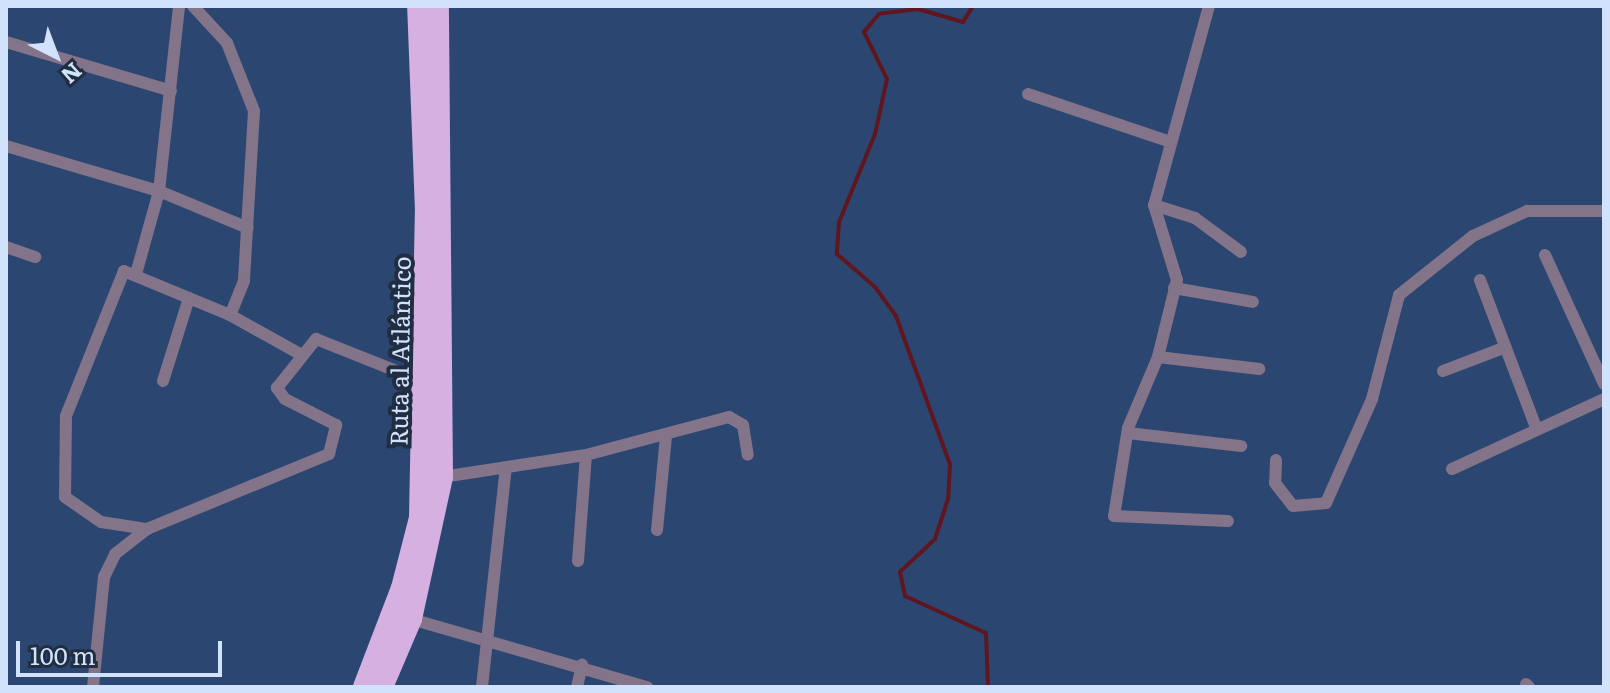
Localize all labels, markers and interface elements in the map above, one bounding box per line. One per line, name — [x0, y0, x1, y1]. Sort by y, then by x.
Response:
north arrow — [16, 16, 96, 96]
text: N — [54, 56, 90, 93]
street label: Ruta al Atlántico — [383, 256, 415, 446]
scale bar — [20, 625, 226, 675]
text: 100 m — [30, 637, 96, 672]

